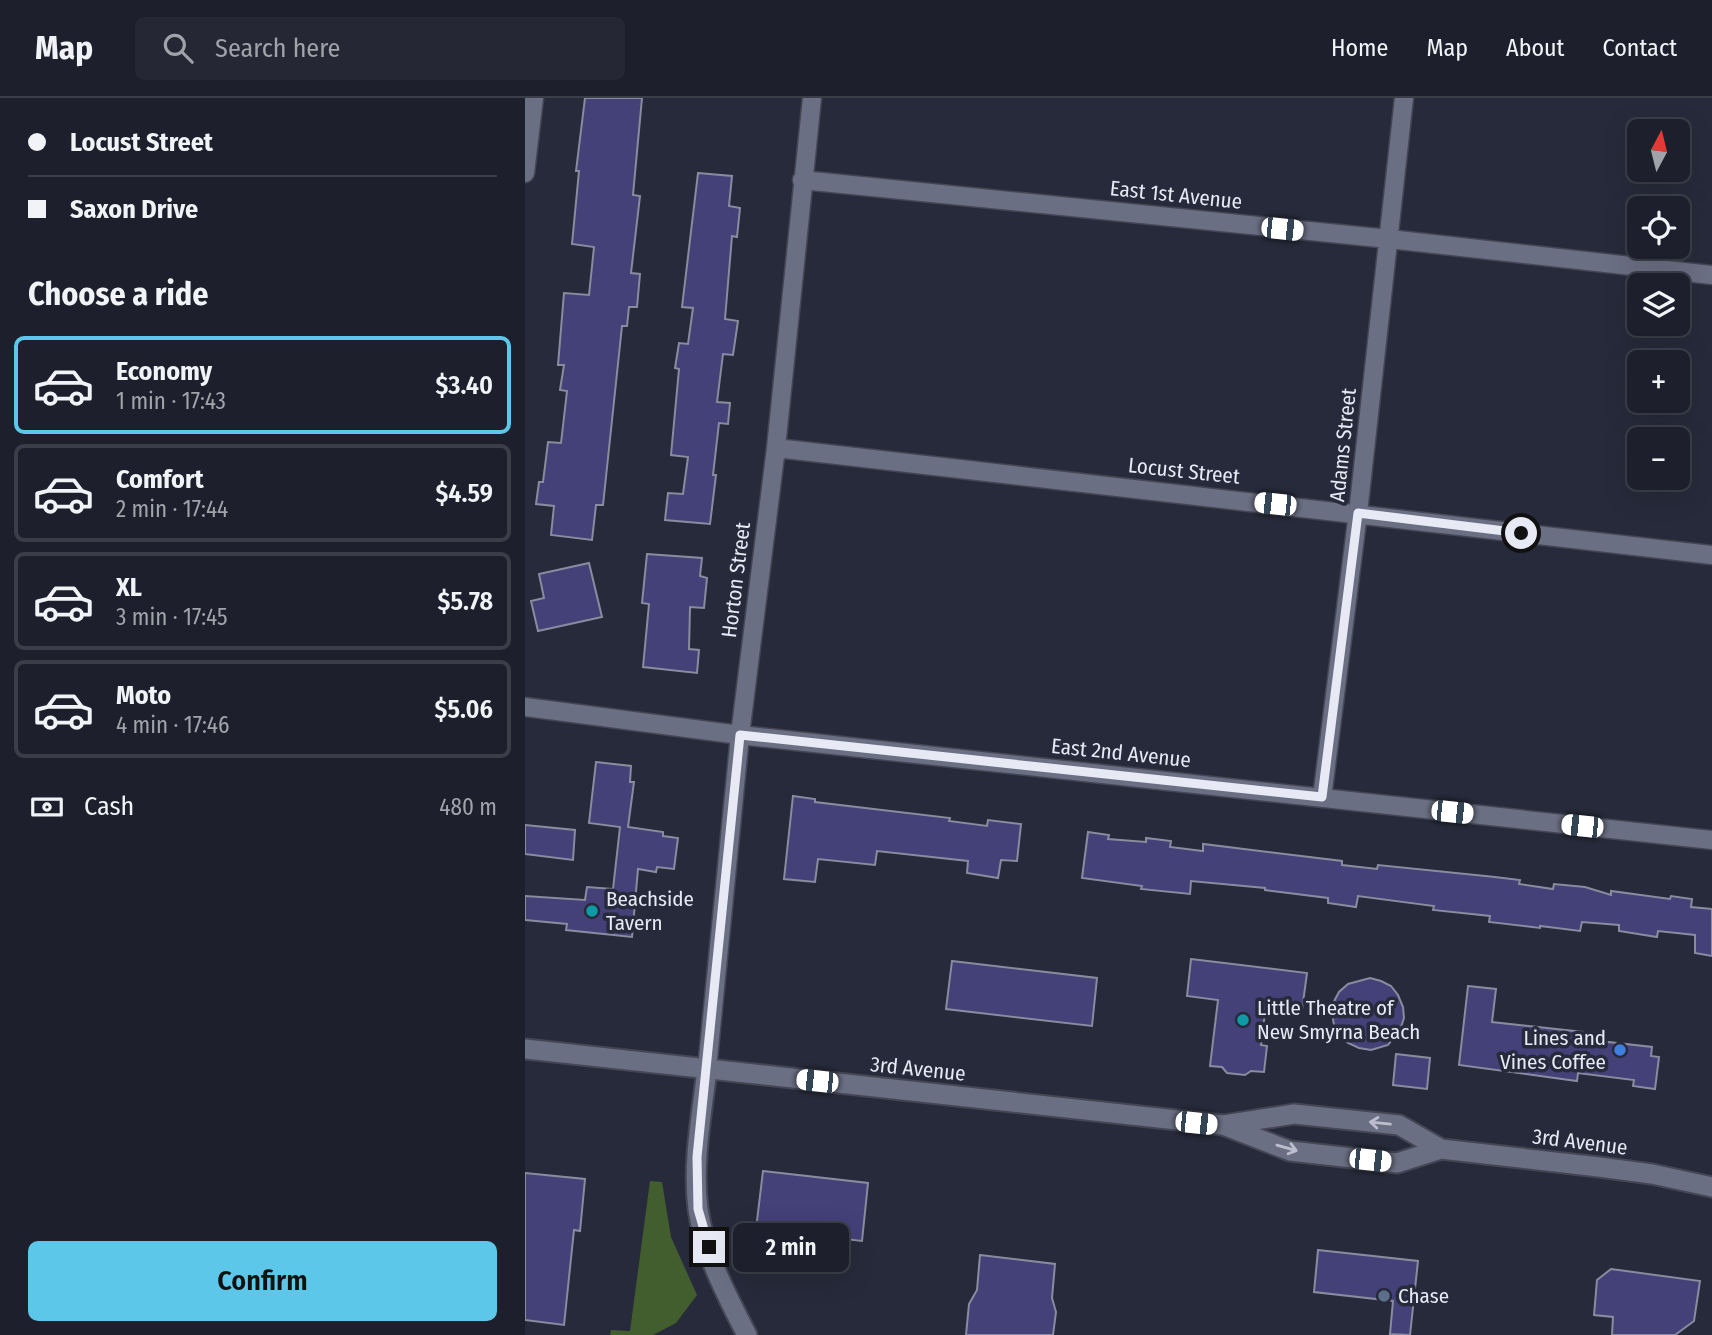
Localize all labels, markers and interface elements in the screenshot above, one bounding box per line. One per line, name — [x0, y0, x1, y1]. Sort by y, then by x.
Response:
search box — [135, 17, 625, 80]
text: Map — [35, 28, 93, 68]
icon: search — [159, 29, 197, 67]
text: Search here — [215, 33, 340, 64]
text: Home — [1331, 34, 1388, 62]
text: Map — [1426, 34, 1468, 62]
text: About — [1506, 34, 1564, 62]
text: Contact — [1602, 34, 1677, 62]
north arrow — [1627, 119, 1691, 182]
map controls — [1627, 119, 1690, 490]
text: Locust Street — [70, 127, 213, 158]
street label: East 1st Avenue — [1109, 175, 1243, 215]
text: Saxon Drive — [70, 194, 198, 225]
button: locate — [1627, 196, 1690, 259]
car — [1261, 216, 1304, 242]
button: layers — [1627, 273, 1690, 336]
text: Choose a ride — [28, 275, 209, 313]
button: + — [1627, 350, 1690, 413]
icon: car — [32, 354, 95, 417]
text: Economy — [116, 356, 212, 387]
text: $3.40 — [436, 370, 493, 401]
text: 1 min · 17:43 — [116, 387, 226, 415]
street label: Adams Street — [1324, 387, 1362, 503]
button: − — [1627, 427, 1690, 490]
street label: Locust Street — [1127, 452, 1241, 490]
icon: car — [32, 462, 95, 525]
text: Comfort — [116, 464, 204, 495]
text: $4.59 — [435, 478, 493, 509]
car — [1254, 491, 1297, 517]
text: 2 min · 17:44 — [116, 495, 228, 523]
route start — [1505, 517, 1537, 549]
street label: Horton Street — [716, 521, 756, 639]
icon: car — [32, 570, 95, 633]
text: XL — [116, 572, 142, 603]
text: $5.78 — [438, 586, 493, 617]
text: 3 min · 17:45 — [116, 603, 228, 631]
icon: car — [32, 678, 95, 741]
text: Moto — [116, 680, 171, 711]
text: $5.06 — [435, 694, 493, 725]
text: 4 min · 17:46 — [116, 711, 229, 739]
street label: East 2nd Avenue — [1050, 733, 1192, 773]
icon: cash — [28, 788, 66, 826]
text: Cash — [84, 791, 134, 822]
text: 480 m — [439, 793, 497, 821]
car — [1431, 799, 1474, 825]
car — [1561, 813, 1604, 839]
place label: Beachside Tavern — [606, 886, 694, 936]
marker: Beachside Tavern — [584, 903, 600, 919]
place label: Little Theatre of New Smyrna Beach — [1257, 995, 1420, 1045]
marker: Little Theatre of New Smyrna Beach — [1235, 1012, 1251, 1028]
place label: Lines and Vines Coffee — [1500, 1025, 1606, 1075]
marker: Lines and Vines Coffee — [1612, 1042, 1628, 1058]
street label: 3rd Avenue — [869, 1051, 967, 1087]
car — [796, 1068, 839, 1094]
car — [1175, 1110, 1218, 1136]
one-way arrow — [1369, 1116, 1391, 1129]
street label: 3rd Avenue — [1531, 1123, 1629, 1161]
one-way arrow — [1276, 1143, 1298, 1156]
car — [1349, 1147, 1392, 1173]
callout: 2 min — [733, 1222, 849, 1272]
route end — [693, 1231, 725, 1263]
text: 2 min — [765, 1233, 817, 1261]
button: Confirm — [28, 1241, 497, 1321]
place label: Chase — [1398, 1283, 1449, 1309]
marker: Chase — [1376, 1288, 1392, 1304]

